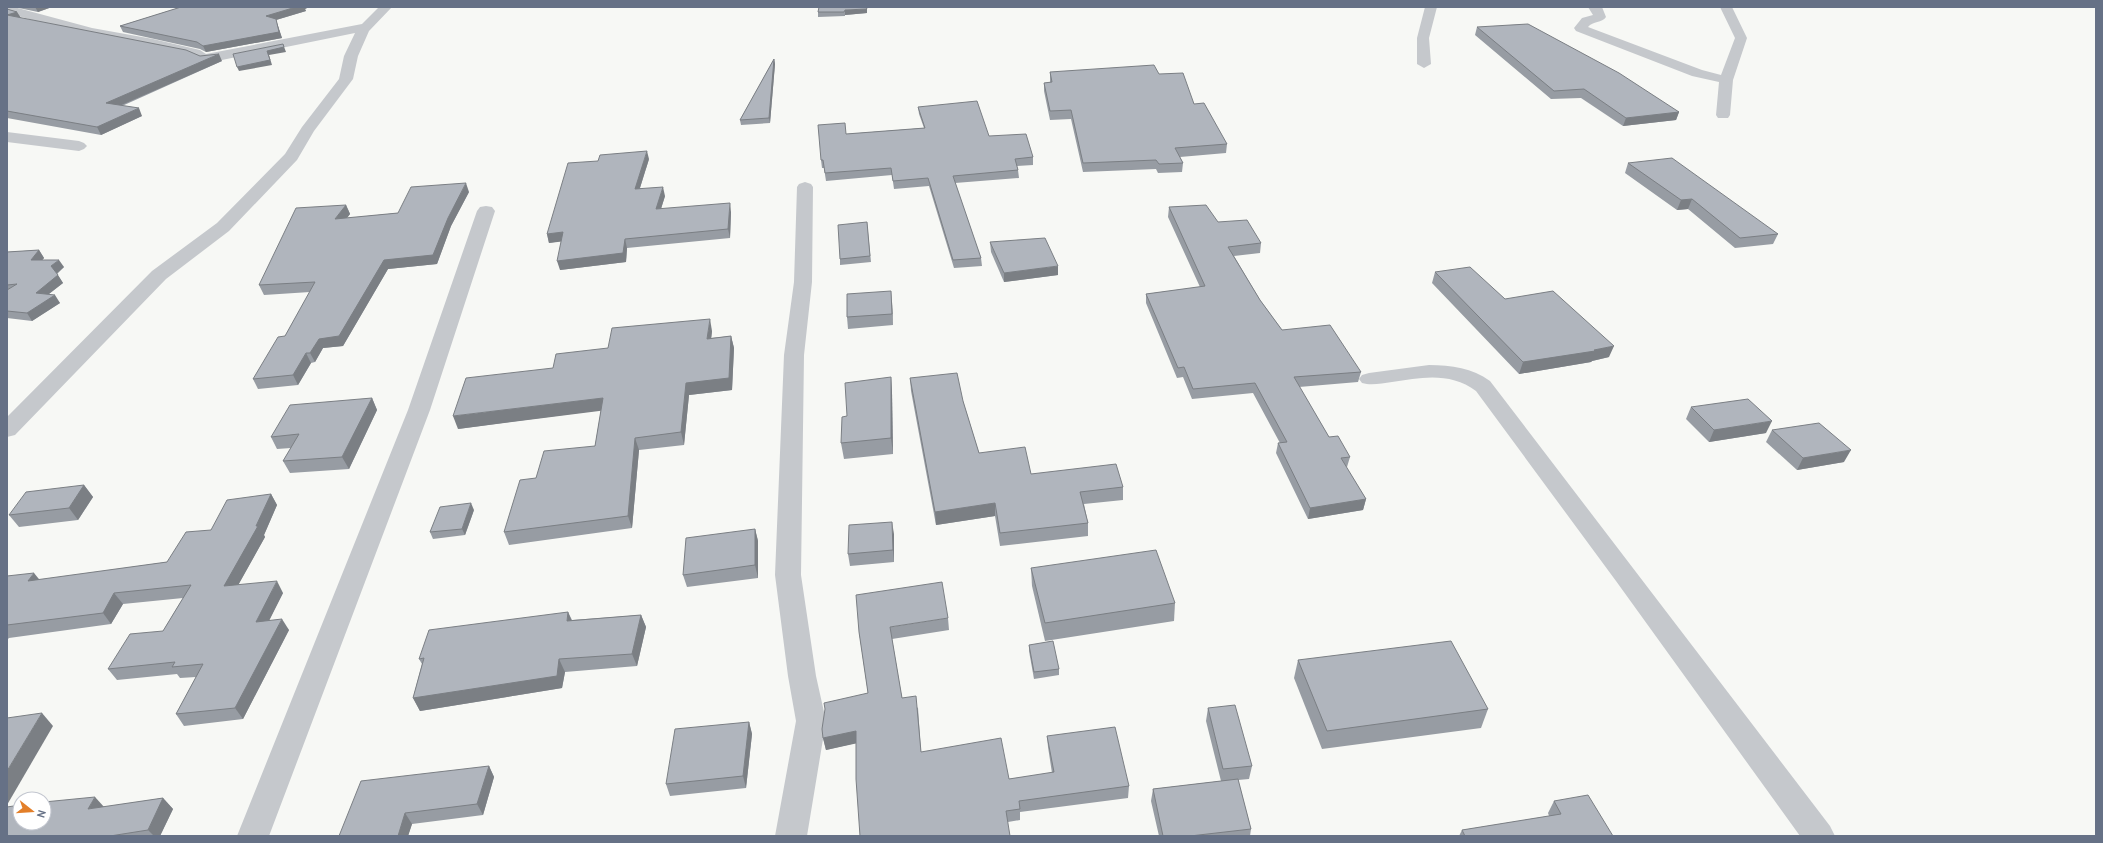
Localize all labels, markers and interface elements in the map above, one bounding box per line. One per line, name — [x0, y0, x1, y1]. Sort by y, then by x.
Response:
north arrow — [12, 791, 52, 831]
text: N — [34, 808, 49, 819]

